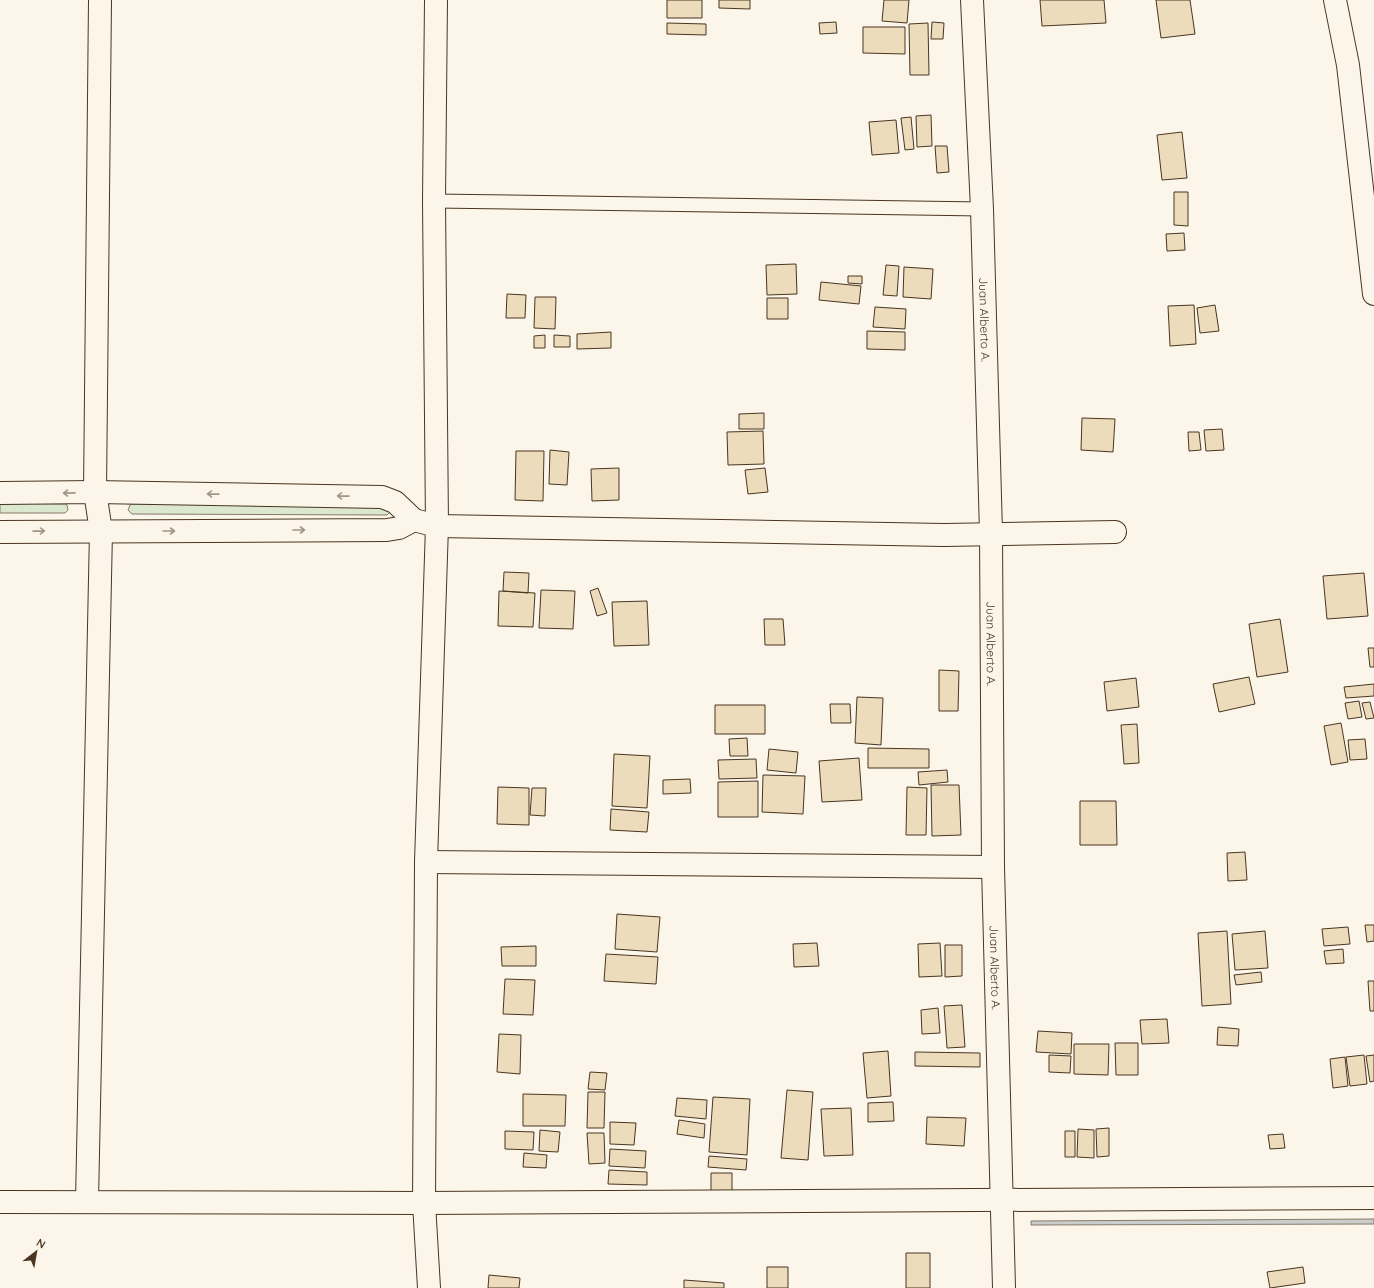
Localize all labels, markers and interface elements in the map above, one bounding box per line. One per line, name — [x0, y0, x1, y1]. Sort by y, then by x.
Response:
street label: Juan Alberto A. — [976, 277, 994, 362]
one-way arrow — [63, 489, 76, 496]
one-way arrow — [207, 490, 220, 498]
one-way arrow — [337, 492, 350, 500]
one-way arrow — [292, 526, 305, 534]
one-way arrow — [162, 527, 175, 535]
one-way arrow — [32, 528, 45, 535]
street label: Juan Alberto A. — [984, 601, 999, 686]
street label: Juan Alberto A. — [987, 925, 1004, 1010]
north arrow — [16, 1232, 56, 1272]
text: N — [34, 1235, 48, 1252]

